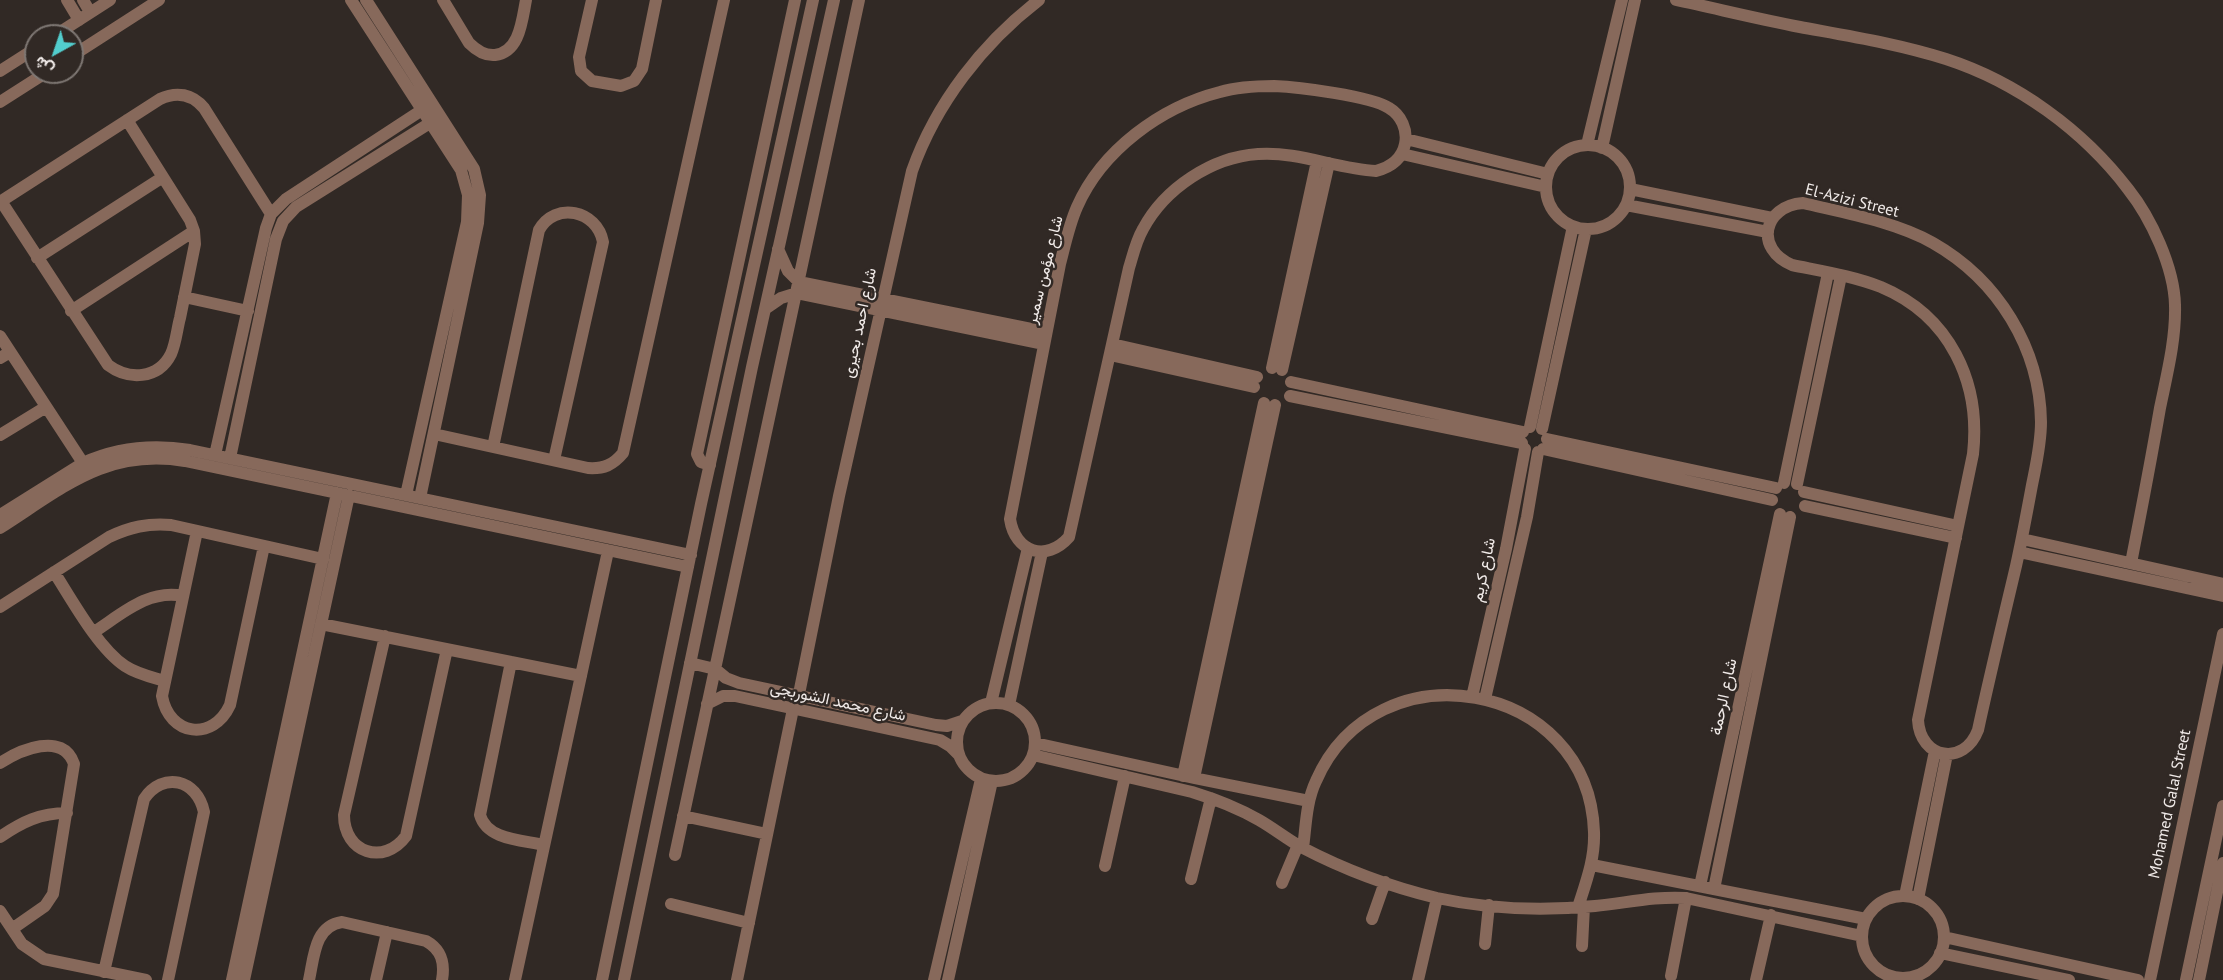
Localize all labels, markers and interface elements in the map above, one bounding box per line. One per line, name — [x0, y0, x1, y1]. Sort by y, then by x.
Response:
north arrow — [24, 24, 84, 84]
text: ش — [30, 52, 58, 80]
street label: El-Azizi Street — [1803, 180, 1901, 222]
street label: شارع مؤمن سمير — [1022, 214, 1068, 326]
street label: شارع احمد بحيرى — [839, 266, 881, 380]
street label: شارع كريم — [1468, 536, 1500, 604]
street label: شارع الرحمة — [1707, 657, 1741, 737]
street label: شارع محمد الشوربجى — [769, 678, 907, 726]
street label: Mohamed Galal Street — [2145, 728, 2195, 880]

